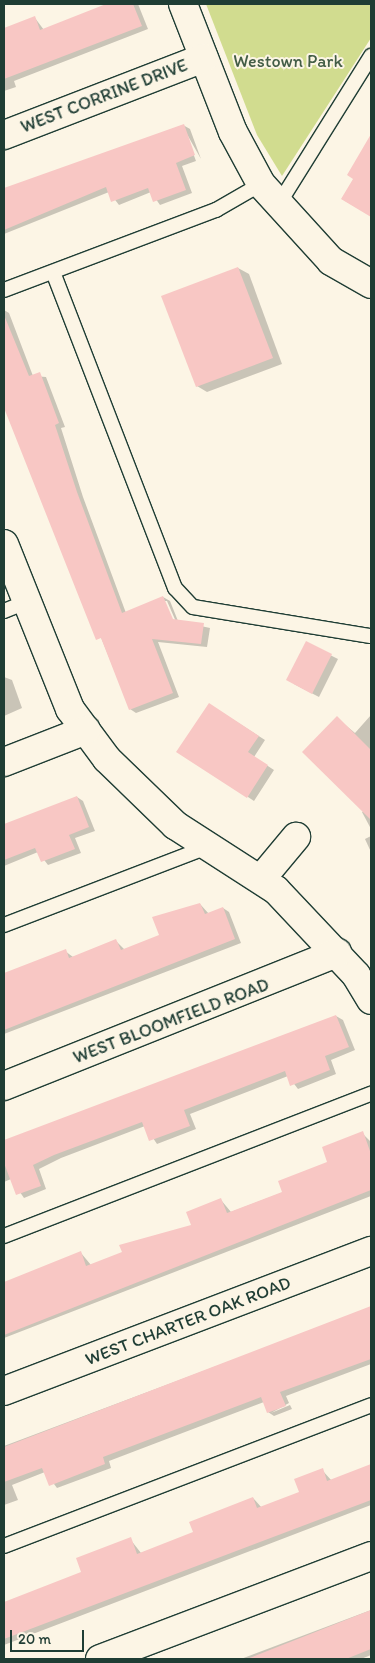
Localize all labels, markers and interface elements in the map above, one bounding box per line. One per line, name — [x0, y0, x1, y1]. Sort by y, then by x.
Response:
park label: Westown Park — [233, 50, 343, 72]
street label: WEST CORRINE DRIVE — [17, 54, 191, 138]
street label: WEST BLOOMFIELD ROAD — [70, 974, 272, 1068]
street label: WEST CHARTER OAK ROAD — [82, 1272, 294, 1370]
scale bar — [12, 1620, 86, 1652]
text: 20 m — [18, 1630, 51, 1648]

